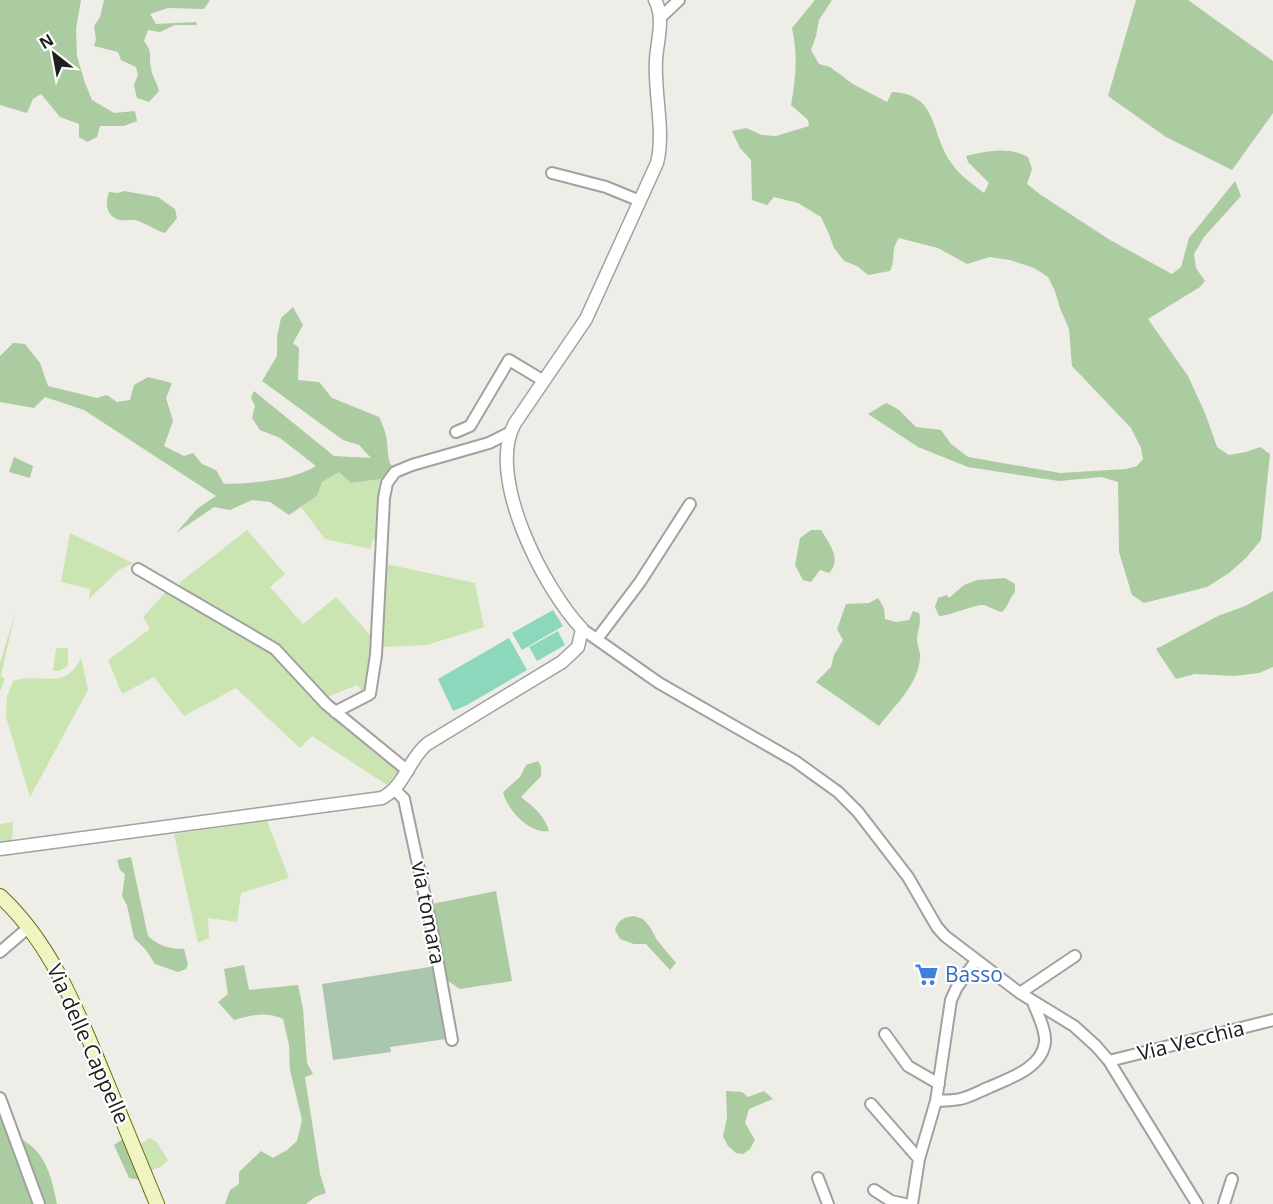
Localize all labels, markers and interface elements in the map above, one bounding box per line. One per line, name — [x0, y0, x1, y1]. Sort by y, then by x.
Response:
north arrow — [24, 24, 84, 84]
text: N — [35, 28, 58, 54]
street label: via tomara — [405, 859, 453, 967]
street label: Via delle Cappelle — [41, 959, 137, 1128]
place label: Basso — [945, 960, 1003, 988]
supermarket icon: Basso — [914, 962, 940, 988]
street label: Via Vecchia — [1134, 1013, 1247, 1067]

